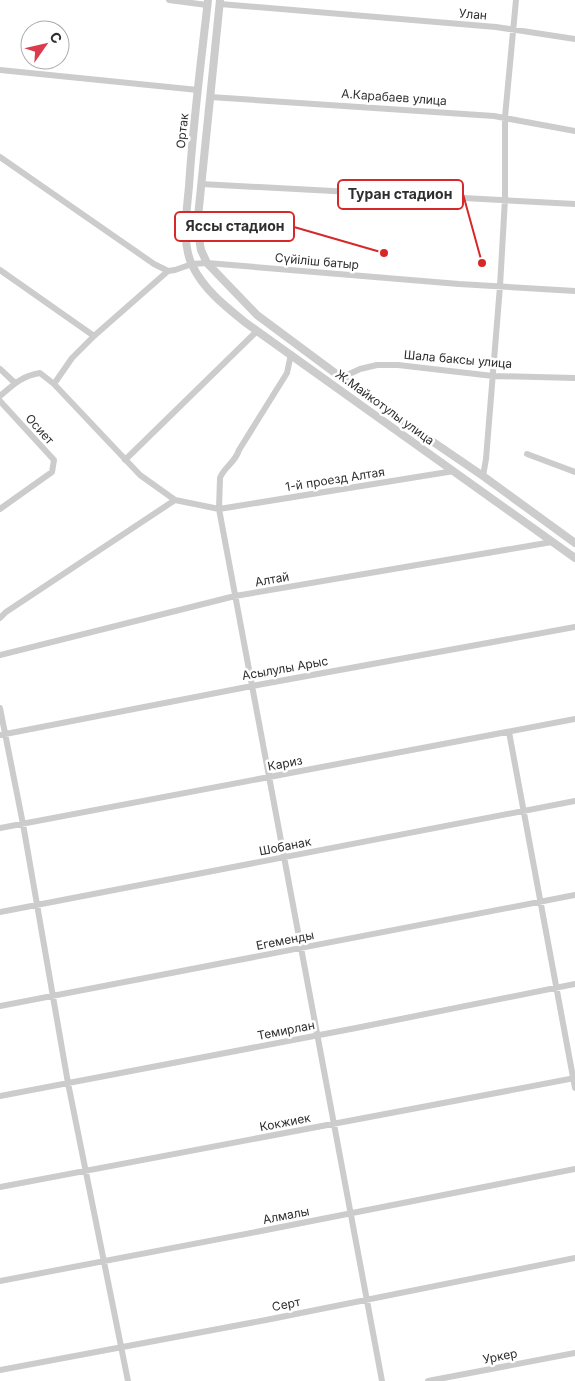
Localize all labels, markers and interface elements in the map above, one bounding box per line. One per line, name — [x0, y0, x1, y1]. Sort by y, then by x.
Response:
street label: Улан — [458, 5, 488, 23]
north arrow — [20, 20, 70, 70]
text: С — [46, 28, 66, 46]
street label: А.Карабаев улица — [341, 86, 447, 108]
street label: Ортак — [173, 112, 191, 149]
callout: Туран стадион — [338, 180, 463, 209]
text: Туран стадион — [348, 185, 452, 202]
callout: Яссы стадион — [175, 212, 294, 241]
text: Яссы стадион — [186, 217, 284, 234]
street label: Сүйіліш батыр — [274, 250, 360, 272]
street label: Шала баксы улица — [403, 347, 513, 371]
street label: Ж.Майкотулы улица — [333, 366, 437, 448]
street label: Осиет — [22, 411, 58, 448]
street label: 1-й проезд Алтая — [284, 464, 386, 494]
street label: Алтай — [254, 569, 290, 589]
street label: Асылулы Арыс — [241, 653, 329, 683]
street label: Кариз — [266, 752, 304, 774]
street label: Шобанак — [258, 833, 313, 858]
street label: Егеменды — [255, 927, 315, 953]
street label: Темирлан — [256, 1017, 316, 1043]
street label: Кокжиек — [258, 1110, 312, 1134]
street label: Алмалы — [262, 1203, 310, 1227]
street label: Серт — [270, 1294, 302, 1314]
street label: Уркер — [481, 1345, 519, 1367]

